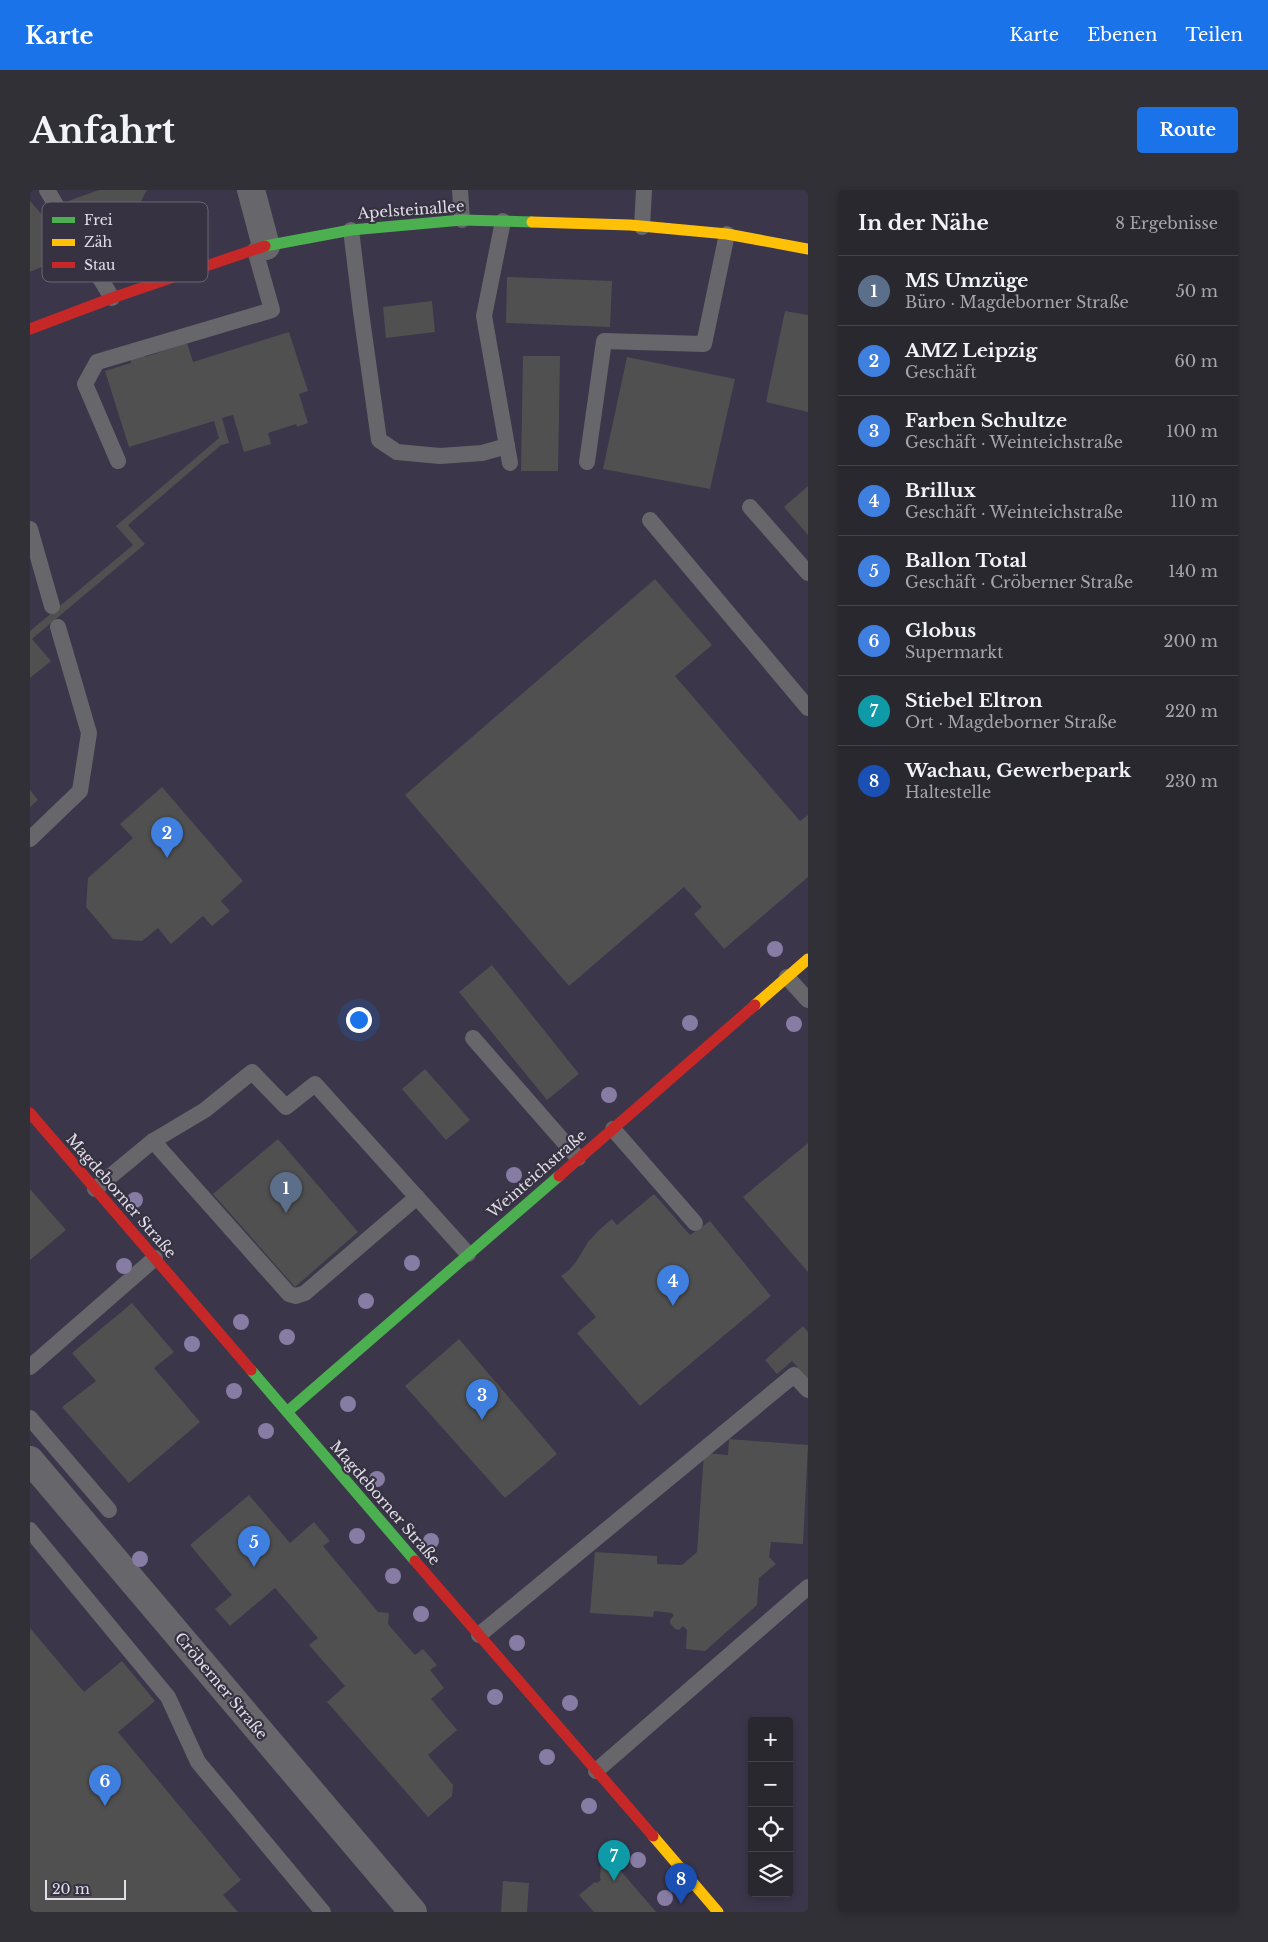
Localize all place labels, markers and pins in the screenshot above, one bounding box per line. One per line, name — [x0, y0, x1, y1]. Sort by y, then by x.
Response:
pin: 2 — [151, 817, 183, 858]
pin: 1 — [270, 1172, 302, 1213]
pin: 4 — [657, 1265, 689, 1306]
pin: 3 — [466, 1379, 498, 1420]
pin: 5 — [238, 1526, 270, 1567]
pin: 6 — [89, 1765, 121, 1806]
pin: 7 — [598, 1840, 630, 1881]
pin: 8 — [665, 1863, 697, 1904]

